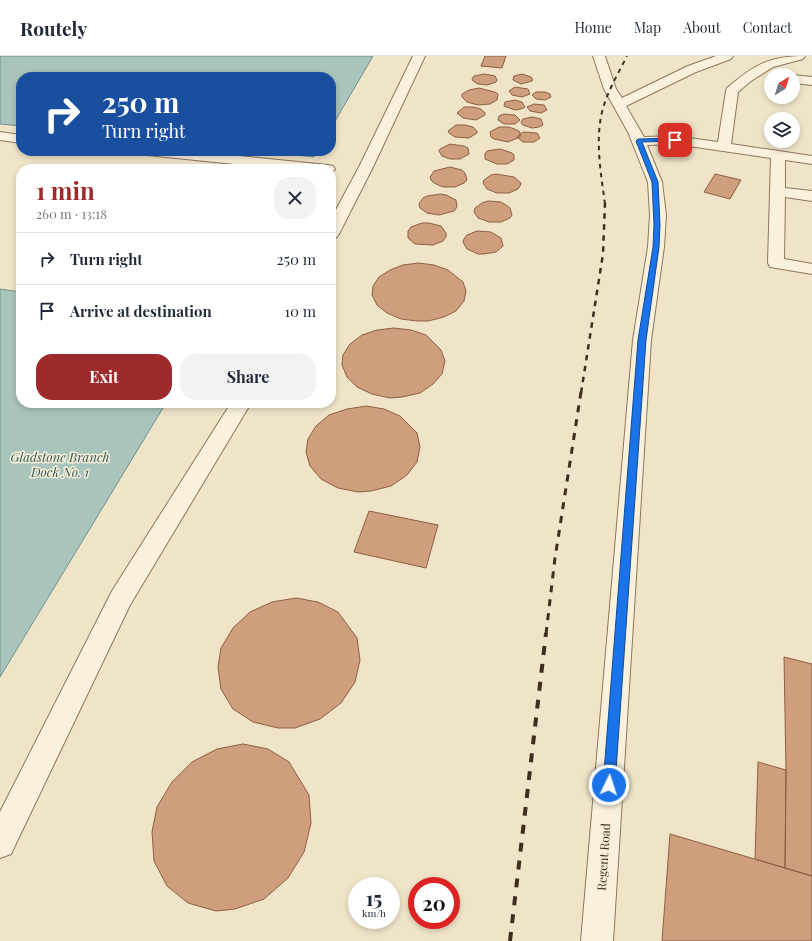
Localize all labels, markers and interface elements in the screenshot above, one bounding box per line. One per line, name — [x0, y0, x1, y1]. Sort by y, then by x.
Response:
text: Routely — [20, 15, 87, 41]
text: Home — [574, 18, 612, 37]
text: Map — [634, 18, 661, 37]
text: About — [683, 18, 721, 37]
text: Contact — [743, 18, 792, 37]
north arrow — [764, 68, 800, 104]
map controls — [764, 68, 800, 148]
text: 250 m — [102, 83, 179, 120]
icon: right — [36, 88, 88, 140]
button: layers — [764, 112, 800, 148]
text: Turn right — [102, 119, 185, 143]
pin — [658, 123, 692, 157]
icon: arrive — [664, 129, 686, 151]
text: 1 min — [36, 174, 95, 206]
button: close — [274, 177, 316, 219]
text: 260 m · 13:18 — [36, 205, 107, 222]
icon: right — [36, 248, 58, 270]
text: Turn right — [70, 249, 143, 269]
text: 250 m — [277, 249, 316, 269]
icon: arrive — [36, 300, 58, 322]
text: Arrive at destination — [70, 301, 212, 321]
text: 10 m — [284, 301, 316, 321]
button: Exit — [36, 354, 172, 400]
button: Share — [180, 354, 316, 400]
water label: Gladstone Branch Dock No. 1 — [10, 448, 110, 480]
position arrow — [588, 764, 630, 806]
street label: Regent Road — [593, 823, 613, 891]
speed limit sign: 20 — [408, 877, 460, 929]
text: 15 — [366, 884, 382, 911]
text: km/h — [362, 906, 386, 920]

